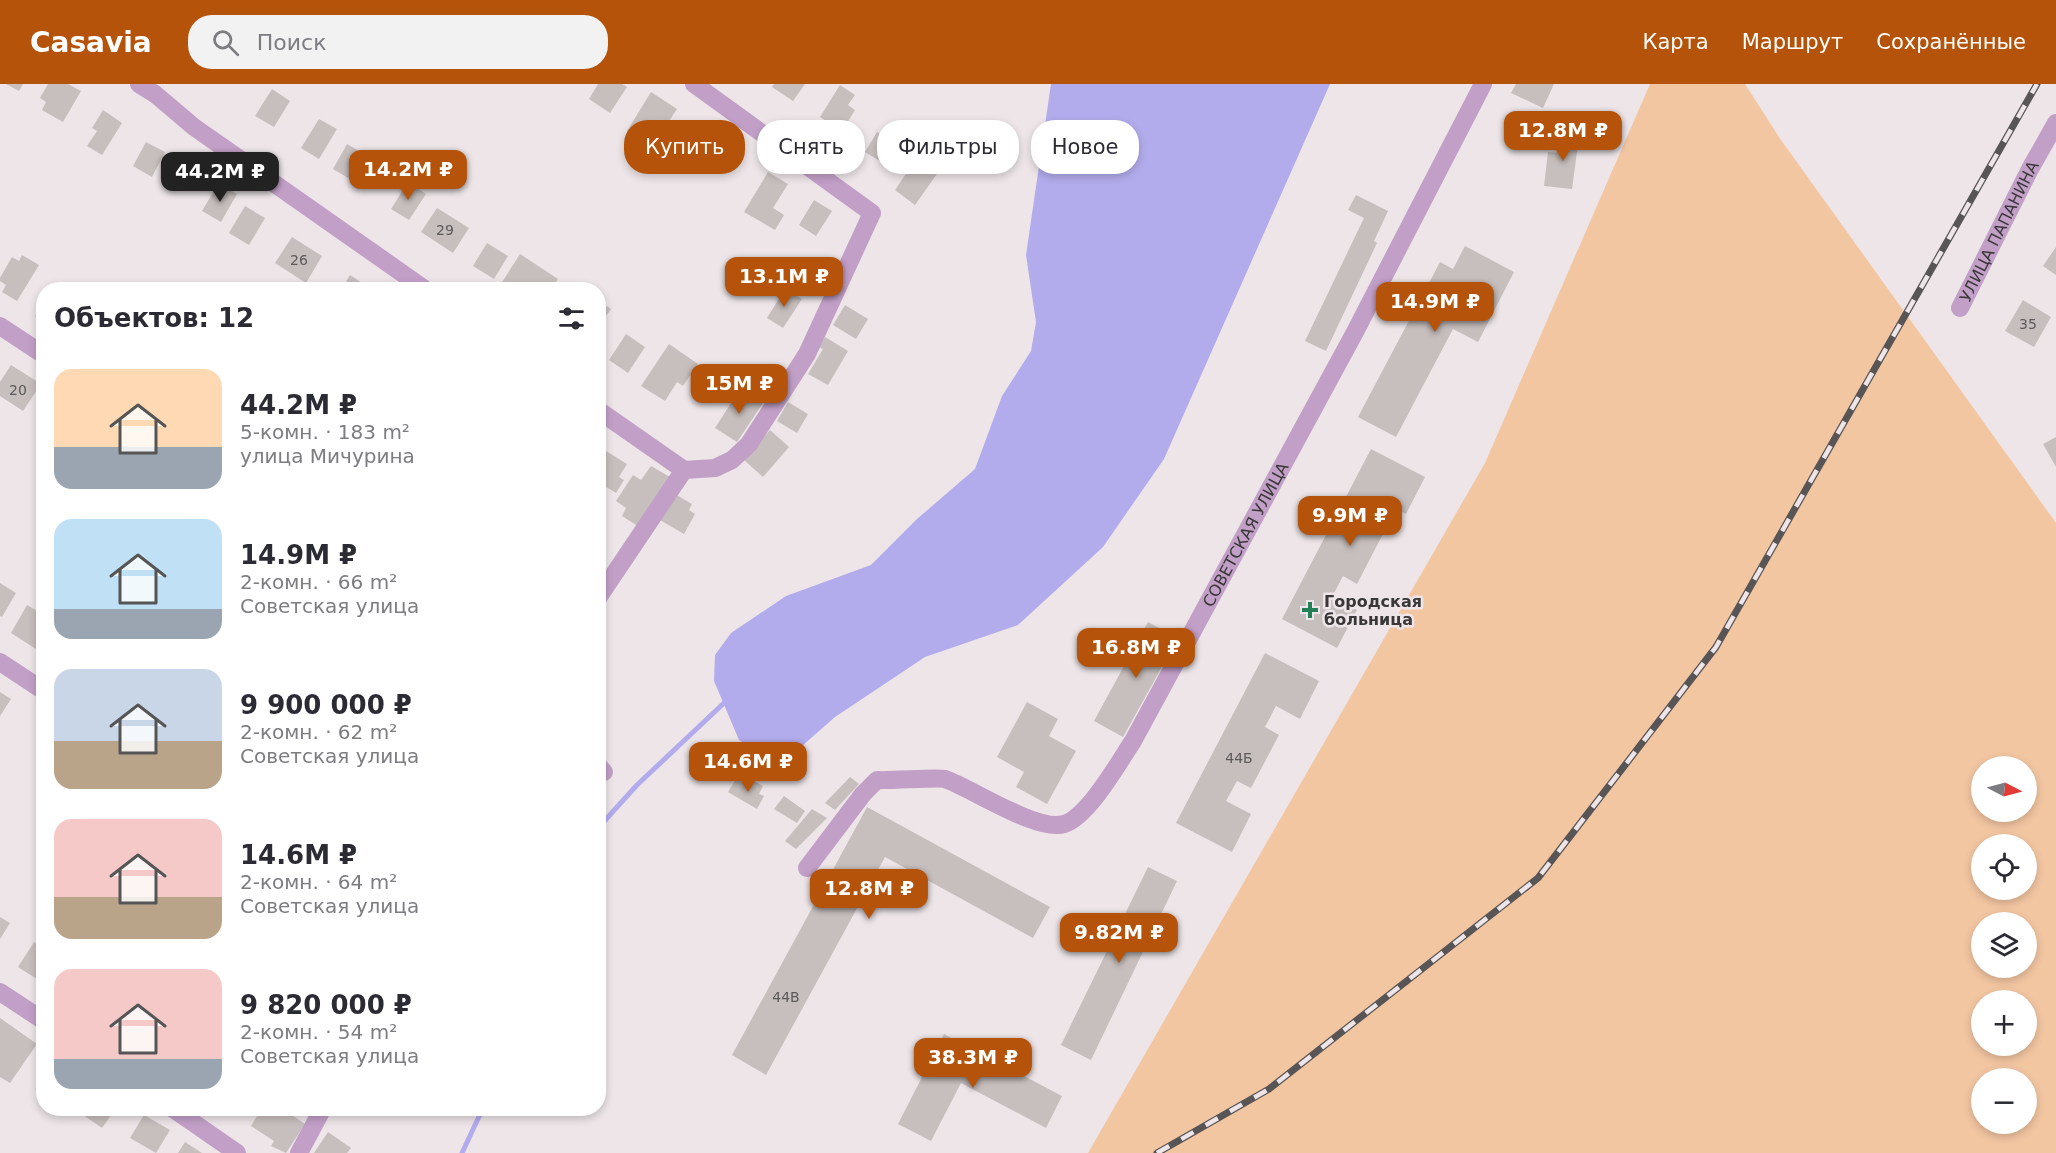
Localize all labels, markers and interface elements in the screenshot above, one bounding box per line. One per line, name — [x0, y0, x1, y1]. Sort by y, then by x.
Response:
search box — [188, 15, 608, 69]
text: Casavia — [30, 26, 152, 59]
icon: search — [209, 26, 242, 59]
text: Поиск — [257, 30, 326, 55]
text: Карта — [1643, 30, 1709, 54]
text: Маршрут — [1742, 30, 1843, 54]
text: Сохранённые — [1876, 30, 2026, 54]
pin: 12.8M ₽ — [1508, 111, 1618, 162]
text: 12.8M ₽ — [1518, 118, 1608, 142]
chip: Купить — [624, 120, 745, 174]
chip: Снять — [757, 120, 865, 174]
chip: Фильтры — [877, 120, 1019, 174]
chip: Новое — [1031, 120, 1139, 174]
pin: 14.2M ₽ — [353, 150, 463, 201]
pin: 44.2M ₽ — [165, 152, 275, 203]
text: 14.2M ₽ — [363, 157, 453, 181]
street label: УЛИЦА ПАПАНИНА — [1955, 157, 2042, 305]
text: 44.2M ₽ — [175, 159, 265, 183]
house number: 29 — [436, 222, 454, 238]
house number: 26 — [290, 252, 308, 268]
pin: 13.1M ₽ — [729, 257, 839, 308]
text: 13.1M ₽ — [739, 264, 829, 288]
pin: 14.9M ₽ — [1380, 282, 1490, 333]
text: 14.9M ₽ — [1390, 289, 1480, 313]
icon: filters — [555, 302, 588, 335]
text: Объектов: 12 — [54, 303, 254, 333]
house number: 35 — [2019, 316, 2037, 332]
pin: 15M ₽ — [697, 364, 781, 415]
text: 15M ₽ — [705, 371, 773, 395]
house number: 20 — [9, 382, 27, 398]
text: 44.2M ₽ — [240, 390, 357, 420]
icon: home — [102, 393, 174, 465]
text: 5-комн. · 183 m² — [240, 420, 410, 444]
text: улица Мичурина — [240, 444, 415, 468]
street label: СОВЕТСКАЯ УЛИЦА — [1198, 459, 1292, 610]
pin: 9.9M ₽ — [1301, 496, 1399, 547]
text: 9.9M ₽ — [1312, 503, 1388, 527]
text: 14.9M ₽ — [240, 540, 357, 570]
icon: home — [102, 543, 174, 615]
text: 2-комн. · 66 m² — [240, 570, 397, 594]
place label: Городская больница — [1324, 592, 1422, 629]
text: Советская улица — [240, 594, 419, 618]
marker: Городская больница — [1301, 601, 1319, 619]
pin: 16.8M ₽ — [1081, 628, 1191, 679]
text: 16.8M ₽ — [1091, 635, 1181, 659]
text: 9 900 000 ₽ — [240, 690, 412, 720]
icon: home — [102, 693, 174, 765]
text: 2-комн. · 62 m² — [240, 720, 397, 744]
pin: 14.6M ₽ — [693, 742, 803, 793]
text: Советская улица — [240, 744, 419, 768]
text: 14.6M ₽ — [703, 749, 793, 773]
house number: 44Б — [1225, 750, 1253, 766]
north arrow — [1971, 756, 2037, 822]
map controls — [1971, 756, 2037, 1134]
button: locate — [1971, 834, 2037, 900]
text: 14.6M ₽ — [240, 840, 357, 870]
icon: home — [102, 843, 174, 915]
pin: 12.8M ₽ — [814, 869, 924, 920]
text: 2-комн. · 64 m² — [240, 870, 397, 894]
text: 12.8M ₽ — [824, 876, 914, 900]
text: Советская улица — [240, 894, 419, 918]
button: layers — [1971, 912, 2037, 978]
pin: 9.82M ₽ — [1064, 913, 1174, 964]
text: 9.82M ₽ — [1074, 920, 1164, 944]
house number: 44В — [772, 989, 800, 1005]
text: 9 820 000 ₽ — [240, 990, 412, 1020]
button: + — [1971, 990, 2037, 1056]
icon: home — [102, 993, 174, 1065]
text: 2-комн. · 54 m² — [240, 1020, 397, 1044]
pin: 38.3M ₽ — [918, 1038, 1028, 1089]
text: Советская улица — [240, 1044, 419, 1068]
text: 38.3M ₽ — [928, 1045, 1018, 1069]
button: − — [1971, 1068, 2037, 1134]

